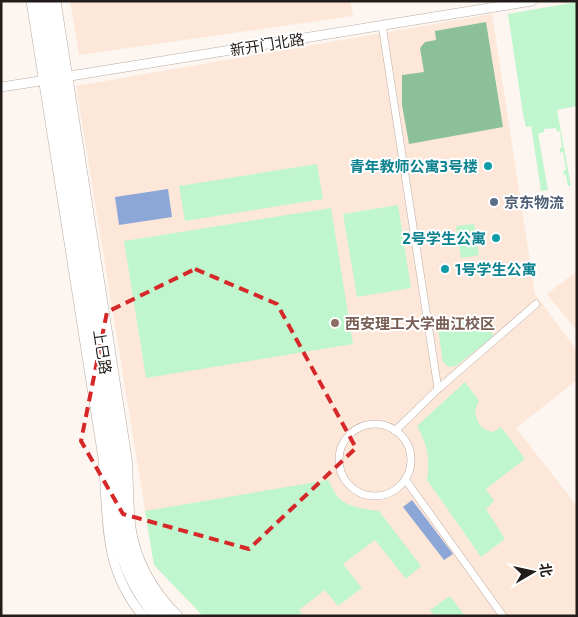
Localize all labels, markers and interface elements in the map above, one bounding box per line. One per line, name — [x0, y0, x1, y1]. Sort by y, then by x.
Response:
street label: 新开门北路 — [229, 29, 305, 59]
place label: 青年教师公寓3号楼 — [349, 157, 478, 175]
marker: 青年教师公寓3号楼 — [482, 160, 494, 172]
place label: 京东物流 — [504, 193, 564, 211]
marker: 京东物流 — [488, 196, 500, 208]
place label: 2号学生公寓 — [402, 229, 486, 247]
marker: 2号学生公寓 — [490, 232, 502, 244]
place label: 1号学生公寓 — [455, 260, 536, 278]
marker: 1号学生公寓 — [439, 263, 451, 275]
place label: 西安理工大学曲江校区 — [345, 314, 495, 332]
marker: 西安理工大学曲江校区 — [329, 317, 341, 329]
street label: 上巳路 — [91, 328, 115, 376]
north arrow — [508, 547, 558, 597]
text: 北 — [537, 562, 556, 578]

